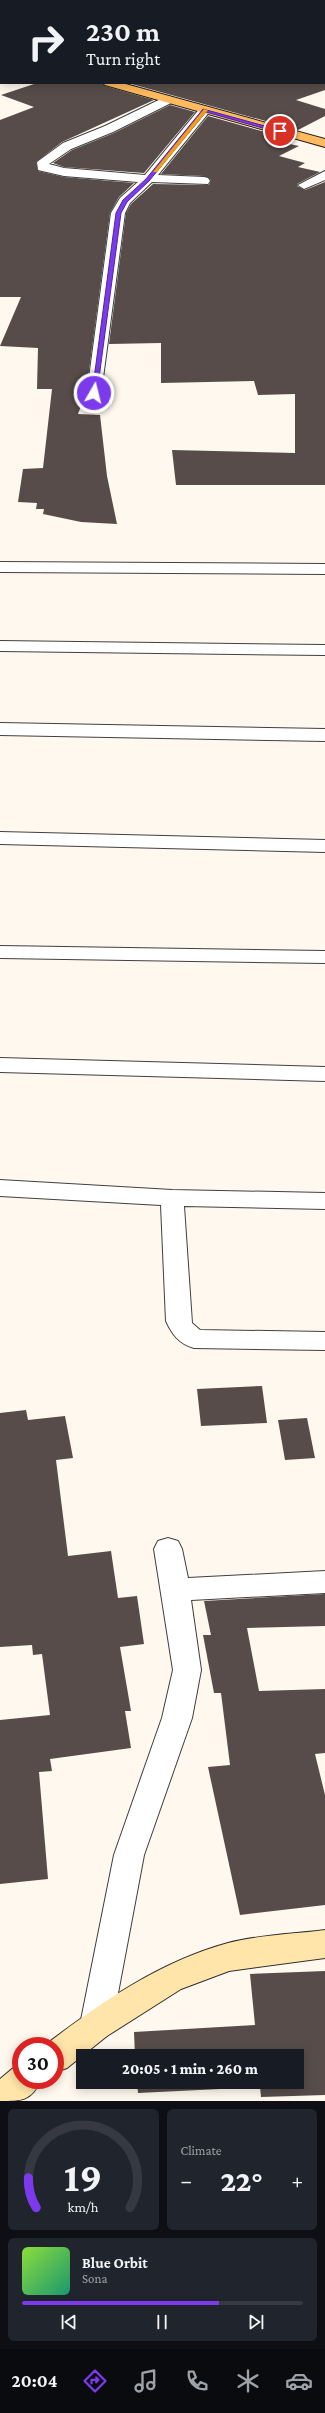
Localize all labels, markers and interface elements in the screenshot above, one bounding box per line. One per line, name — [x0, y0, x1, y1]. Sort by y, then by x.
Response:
icon: right — [20, 16, 72, 68]
text: 230 m — [86, 16, 160, 47]
text: Turn right — [86, 49, 160, 69]
pin — [263, 114, 297, 148]
icon: arrive — [269, 120, 291, 142]
position arrow — [73, 372, 115, 414]
speed limit sign: 30 — [12, 2037, 64, 2089]
text: 20:05 · 1 min · 260 m — [122, 2061, 258, 2077]
text: Climate — [181, 2143, 221, 2158]
text: 19 — [64, 2153, 102, 2199]
text: 22° — [221, 2164, 263, 2197]
text: − — [181, 2168, 192, 2193]
text: + — [291, 2168, 303, 2193]
text: km/h — [68, 2198, 99, 2214]
text: Blue Orbit — [82, 2255, 148, 2271]
text: Sona — [82, 2271, 108, 2286]
icon: previous — [58, 2311, 80, 2333]
icon: pause — [151, 2311, 173, 2333]
icon: next — [245, 2311, 267, 2333]
icon: directions — [81, 2367, 109, 2395]
icon: music — [132, 2367, 160, 2395]
icon: phone — [183, 2367, 211, 2395]
icon: climate — [234, 2367, 262, 2395]
icon: car — [285, 2367, 313, 2395]
text: 20:04 — [12, 2371, 57, 2391]

